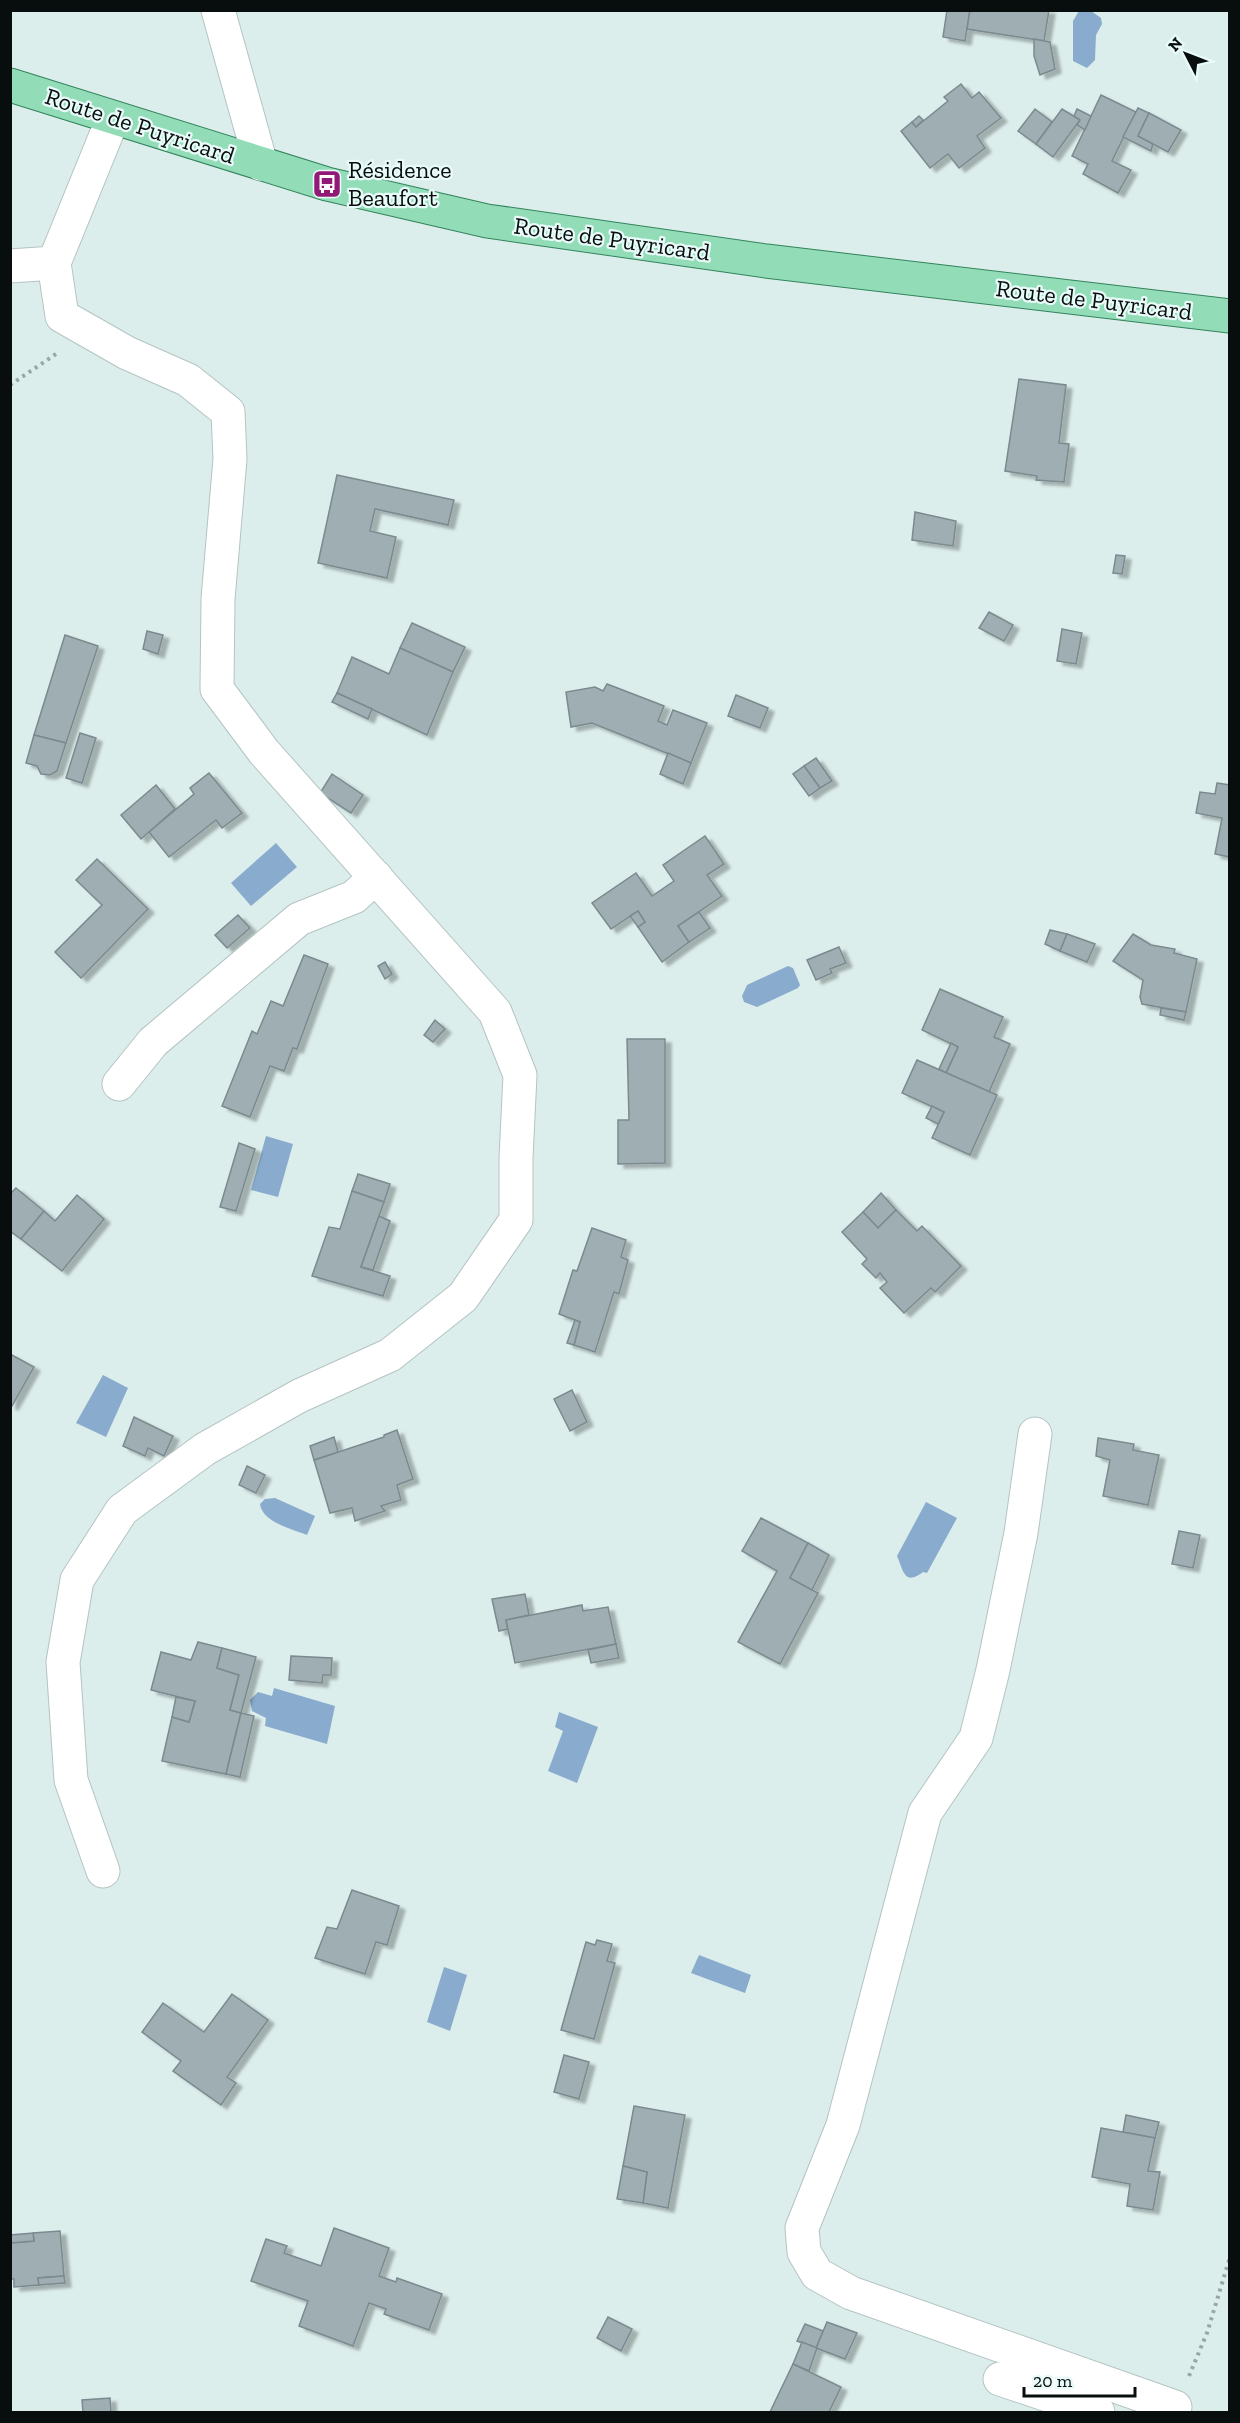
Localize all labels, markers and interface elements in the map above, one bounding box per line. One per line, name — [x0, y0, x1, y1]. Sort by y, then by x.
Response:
north arrow — [1156, 24, 1216, 84]
text: N — [1164, 33, 1186, 55]
street label: Route de Puyricard — [42, 81, 239, 170]
place label: Résidence Beaufort — [348, 155, 452, 212]
bus stop icon: Résidence Beaufort — [311, 168, 343, 200]
street label: Route de Puyricard — [512, 210, 712, 267]
street label: Route de Puyricard — [994, 273, 1194, 326]
scale bar — [1024, 2360, 1135, 2398]
text: 20 m — [1033, 2370, 1073, 2392]

